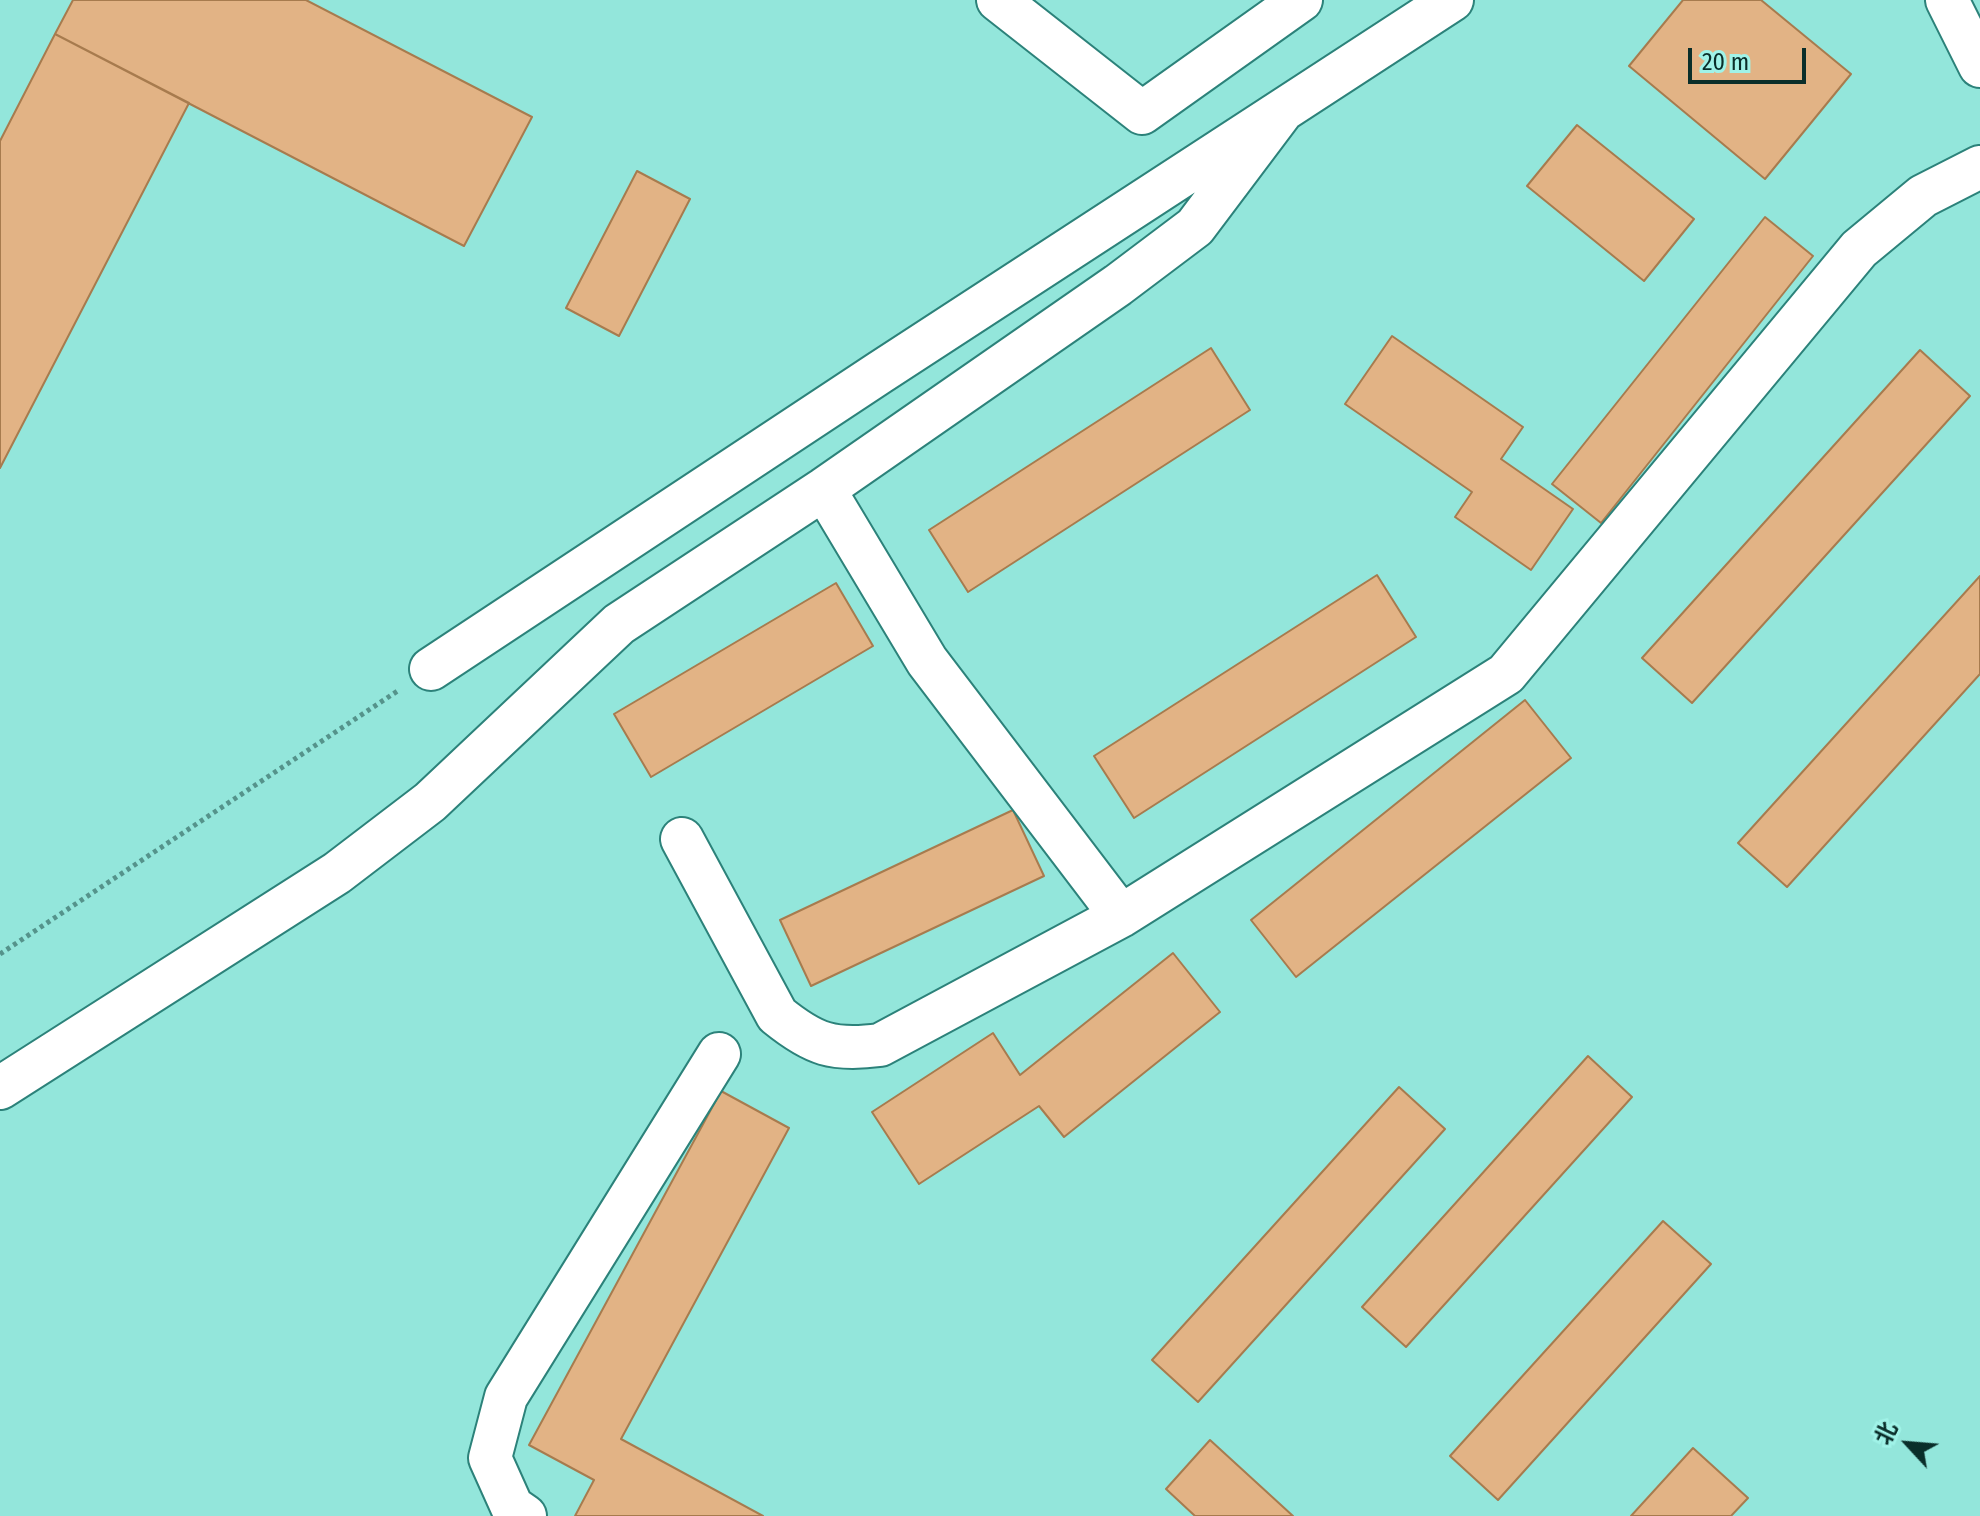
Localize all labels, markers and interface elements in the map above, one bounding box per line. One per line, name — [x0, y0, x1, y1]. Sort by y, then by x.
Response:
scale bar — [1692, 32, 1810, 82]
text: 20 m — [1702, 48, 1749, 76]
north arrow — [1868, 1404, 1948, 1484]
text: 北 — [1869, 1417, 1903, 1449]

